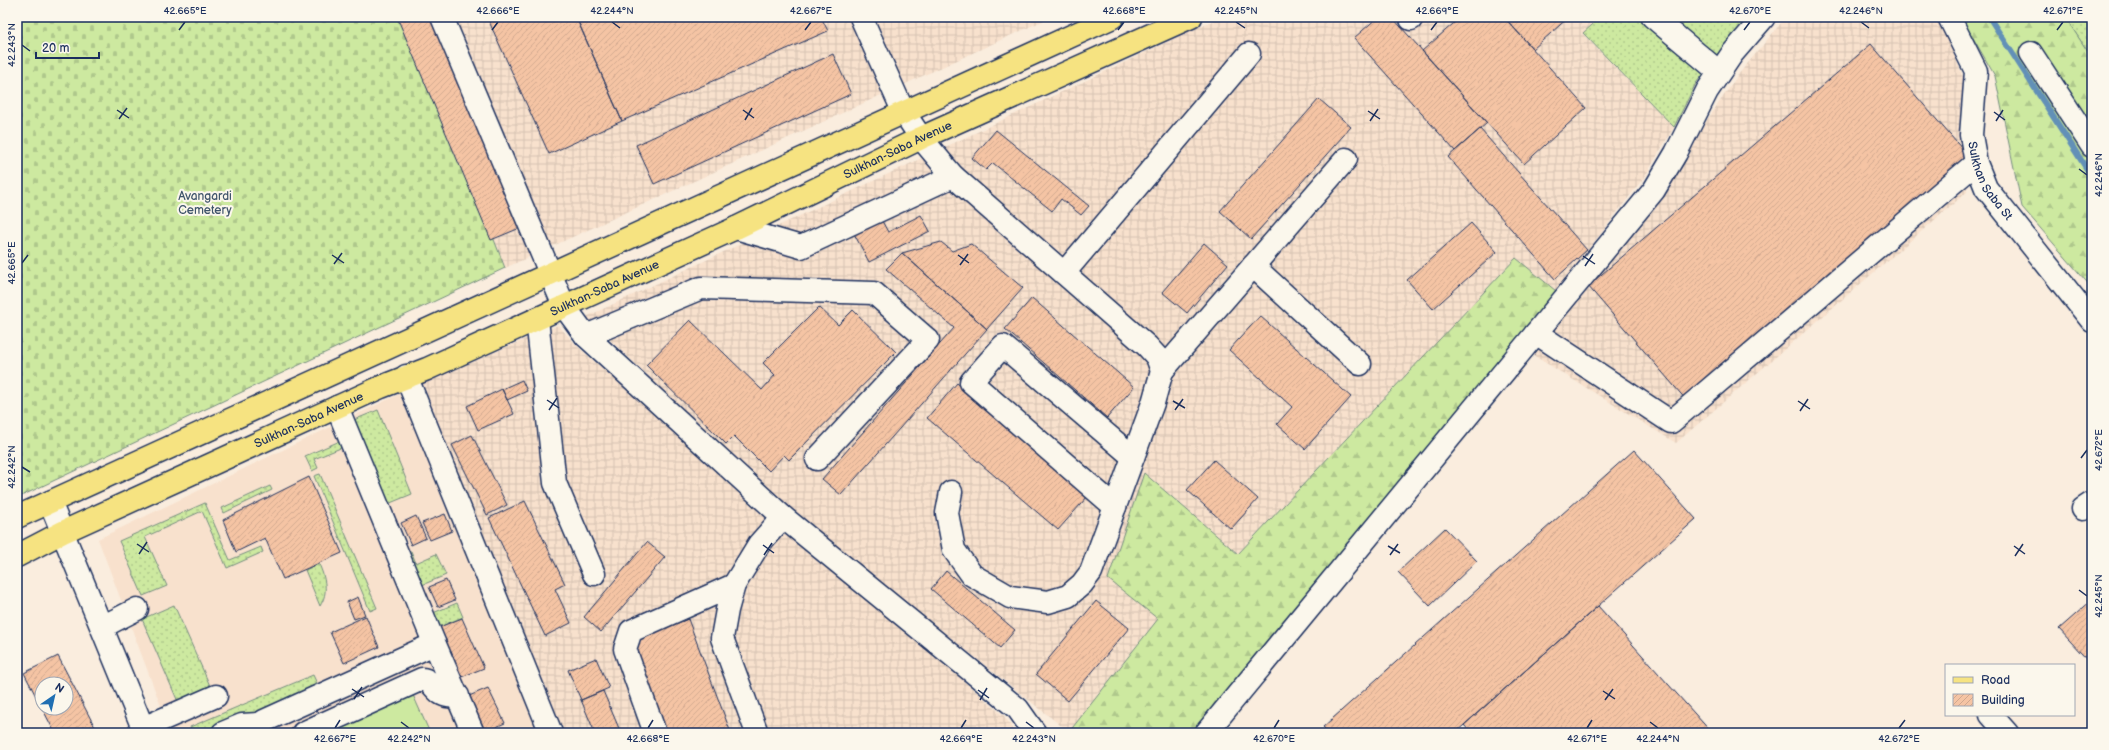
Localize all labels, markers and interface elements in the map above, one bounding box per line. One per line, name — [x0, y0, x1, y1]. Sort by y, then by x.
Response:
text: 42.665°E — [164, 5, 207, 17]
text: 42.666°E — [476, 5, 520, 17]
text: 42.244°N — [590, 5, 634, 17]
text: 42.667°E — [790, 5, 833, 17]
text: 42.668°E — [1102, 5, 1146, 17]
text: 42.245°N — [1214, 5, 1258, 17]
text: 42.669°E — [1415, 5, 1459, 17]
text: 42.670°E — [1729, 5, 1771, 17]
text: 42.246°N — [1839, 5, 1883, 17]
text: 42.671°E — [2043, 5, 2083, 17]
text: 42.243°N — [6, 23, 18, 67]
scale bar — [36, 34, 99, 60]
text: 20 m — [42, 41, 69, 56]
street label: Sulkhan-Saba Avenue — [841, 118, 954, 182]
street label: Sulkhan Saba St — [1965, 140, 2016, 223]
text: 42.246°N — [2093, 153, 2105, 197]
park label: Avangardi Cemetery — [178, 189, 232, 218]
text: 42.665°E — [6, 241, 18, 284]
street label: Sulkhan-Saba Avenue — [548, 257, 662, 319]
street label: Sulkhan-Saba Avenue — [252, 389, 366, 451]
text: 42.672°E — [2093, 429, 2105, 471]
text: 42.242°N — [6, 445, 18, 489]
text: 42.245°N — [2093, 574, 2105, 618]
legend — [1945, 664, 2075, 716]
text: Road — [1981, 673, 2010, 688]
north arrow — [34, 676, 74, 716]
text: N — [52, 680, 66, 696]
text: Building — [1981, 693, 2025, 708]
text: 42.667°E — [314, 733, 357, 745]
text: 42.242°N — [387, 733, 431, 745]
text: 42.668°E — [626, 733, 670, 745]
text: 42.669°E — [939, 733, 983, 745]
text: 42.243°N — [1012, 733, 1056, 745]
text: 42.670°E — [1253, 733, 1295, 745]
text: 42.671°E — [1567, 733, 1607, 745]
text: 42.244°N — [1636, 733, 1680, 745]
text: 42.672°E — [1878, 733, 1920, 745]

